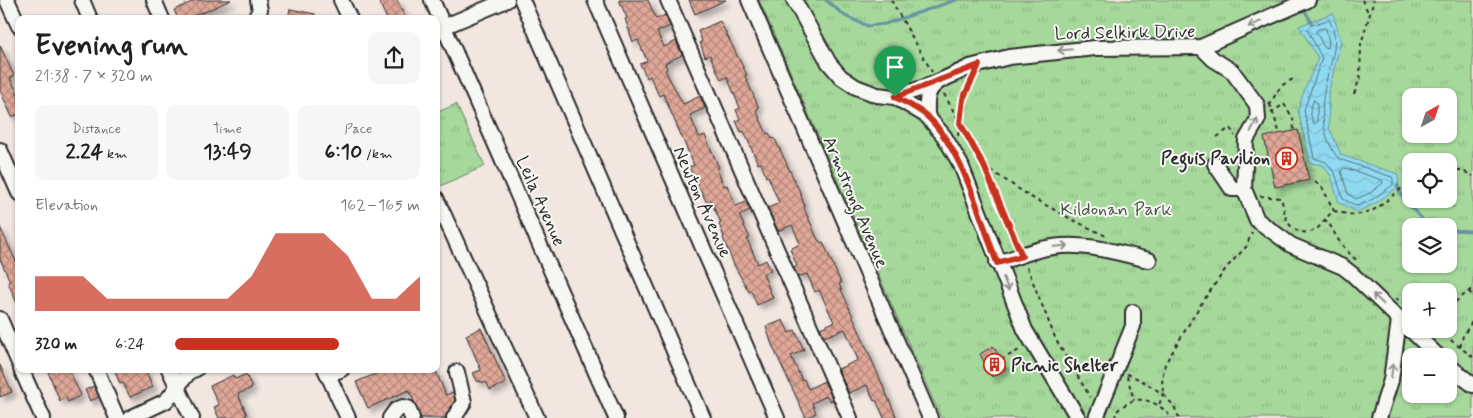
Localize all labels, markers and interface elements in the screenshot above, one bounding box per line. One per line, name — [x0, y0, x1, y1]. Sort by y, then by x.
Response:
one-way arrow — [1248, 19, 1263, 29]
street label: Lord Selkirk Drive — [1055, 20, 1195, 46]
text: Evening run — [35, 28, 188, 65]
button: share — [368, 32, 420, 84]
one-way arrow — [1058, 45, 1074, 55]
pin — [874, 46, 916, 97]
icon: arrive — [881, 53, 909, 81]
text: 21:38 · 7 × 320 m — [35, 66, 153, 87]
north arrow — [1402, 88, 1458, 142]
map controls — [1402, 88, 1457, 403]
one-way arrow — [1249, 118, 1259, 133]
text: Distance — [72, 120, 121, 138]
text: Time — [213, 120, 242, 138]
text: Pace — [345, 120, 372, 138]
street label: Armstrong Avenue — [815, 133, 894, 273]
text: 2.24 — [66, 138, 103, 166]
text: 13:49 — [203, 138, 252, 166]
text: 6:10 — [324, 138, 362, 166]
street label: Newton Avenue — [667, 143, 737, 262]
text: km — [103, 145, 127, 163]
text: /km — [362, 145, 393, 163]
building icon: Peguis Pavilion — [1274, 146, 1298, 170]
place label: Peguis Pavilion — [1161, 147, 1270, 173]
street label: Leila Avenue — [510, 153, 571, 250]
button: locate — [1402, 153, 1457, 208]
text: Elevation — [35, 195, 98, 216]
text: 162–165 m — [340, 195, 420, 216]
park label: Kildonan Park — [1060, 198, 1172, 222]
button: layers — [1402, 218, 1457, 273]
one-way arrow — [1053, 241, 1069, 251]
one-way arrow — [1001, 276, 1011, 291]
button: + — [1402, 283, 1457, 338]
one-way arrow — [1371, 293, 1384, 305]
text: 320 m — [35, 334, 77, 355]
text: 6:24 — [115, 334, 145, 355]
button: − — [1402, 348, 1457, 403]
building icon: Picnic Shelter — [983, 353, 1007, 377]
place label: Picnic Shelter — [1011, 354, 1118, 378]
one-way arrow — [1388, 364, 1398, 380]

